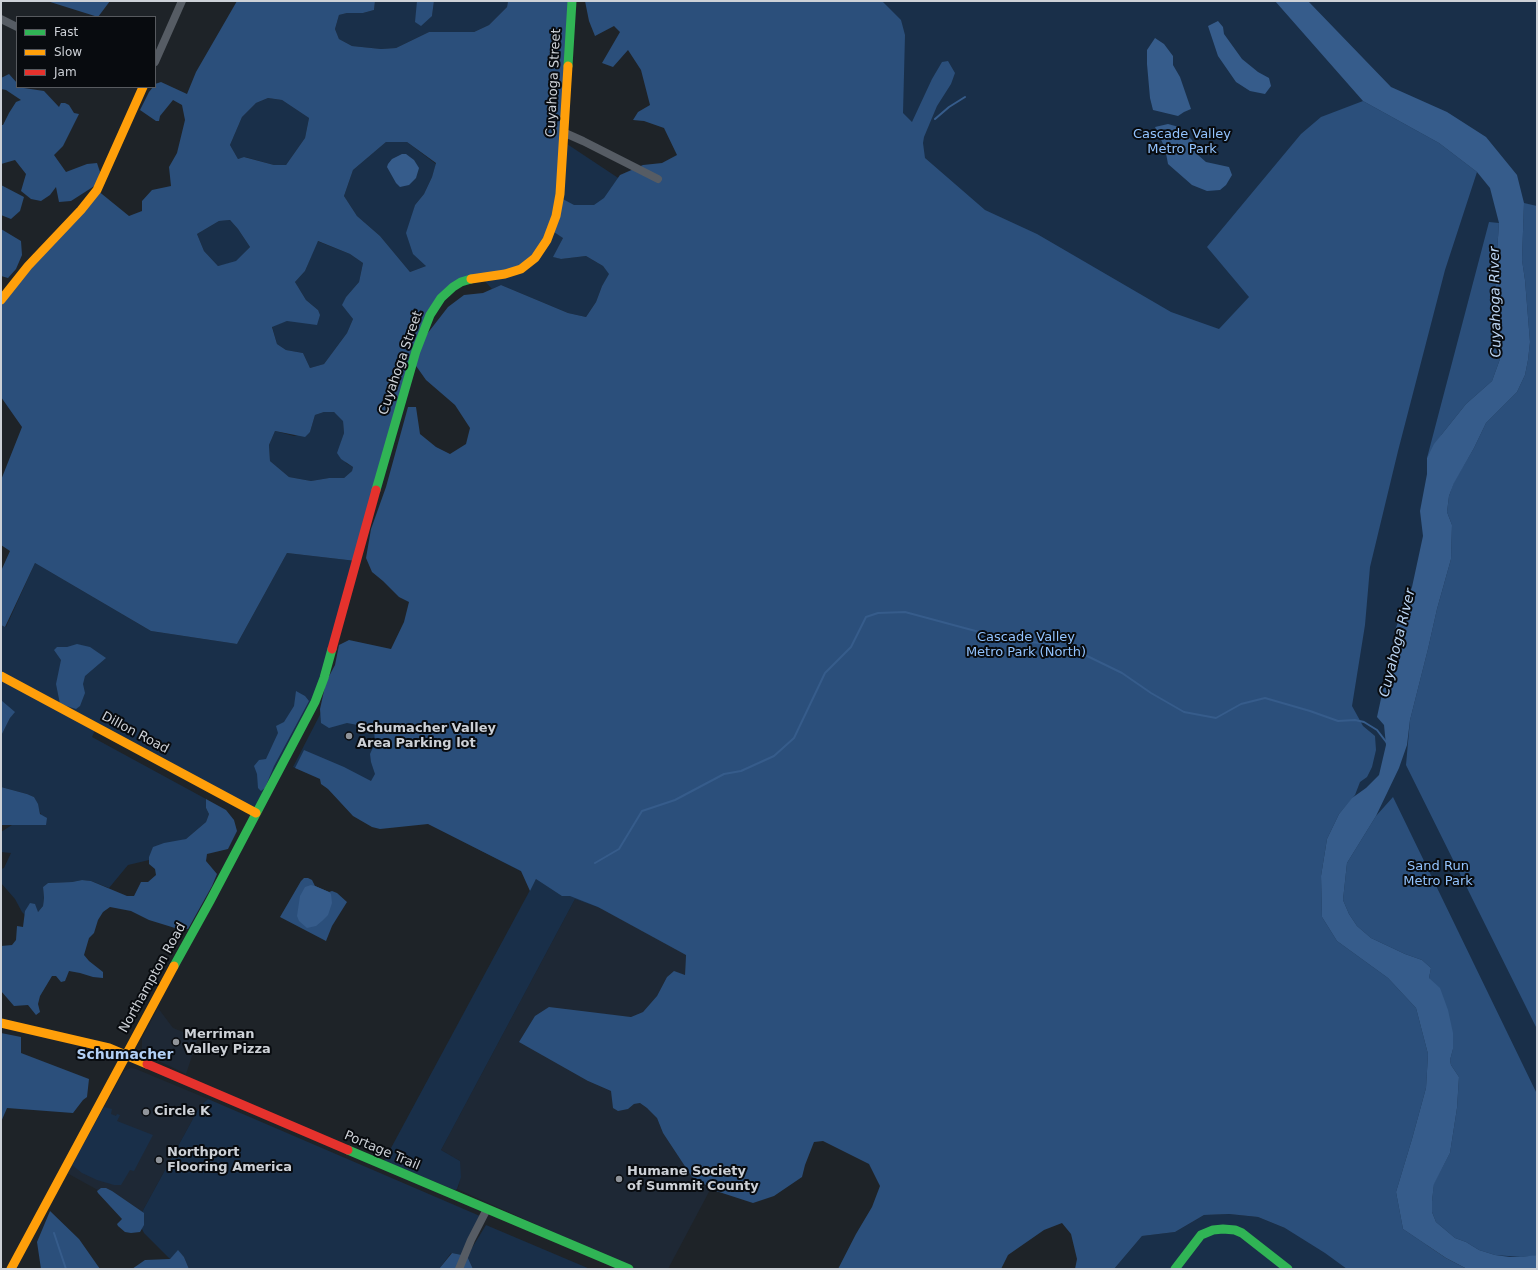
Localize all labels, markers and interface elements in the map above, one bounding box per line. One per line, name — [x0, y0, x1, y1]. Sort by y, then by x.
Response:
legend — [16, 16, 156, 88]
text: Fast — [54, 25, 78, 39]
street label: Cuyahoga Street — [543, 28, 565, 138]
text: Slow — [54, 45, 82, 59]
text: Jam — [54, 65, 77, 79]
park label: Cascade Valley Metro Park — [1133, 127, 1231, 158]
water label: Cuyahoga River — [1487, 246, 1505, 358]
street label: Cuyahoga Street — [376, 309, 426, 417]
water label: Cuyahoga River — [1376, 587, 1420, 699]
park label: Cascade Valley Metro Park (North) — [966, 630, 1086, 661]
street label: Dillon Road — [99, 709, 171, 757]
place label: Schumacher Valley Area Parking lot — [357, 721, 496, 752]
marker: Schumacher Valley Area Parking lot — [344, 731, 354, 741]
park label: Sand Run Metro Park — [1403, 859, 1473, 890]
street label: Northampton Road — [116, 920, 190, 1036]
place label: Merriman Valley Pizza — [184, 1027, 271, 1058]
marker: Merriman Valley Pizza — [171, 1037, 181, 1047]
district label: Schumacher — [76, 1047, 174, 1063]
place label: Circle K — [154, 1104, 210, 1120]
marker: Circle K — [141, 1107, 151, 1117]
street label: Portage Trail — [342, 1128, 422, 1174]
place label: Northport Flooring America — [167, 1145, 292, 1176]
marker: Northport Flooring America — [154, 1155, 164, 1165]
place label: Humane Society of Summit County — [627, 1164, 759, 1195]
marker: Humane Society of Summit County — [614, 1174, 624, 1184]

